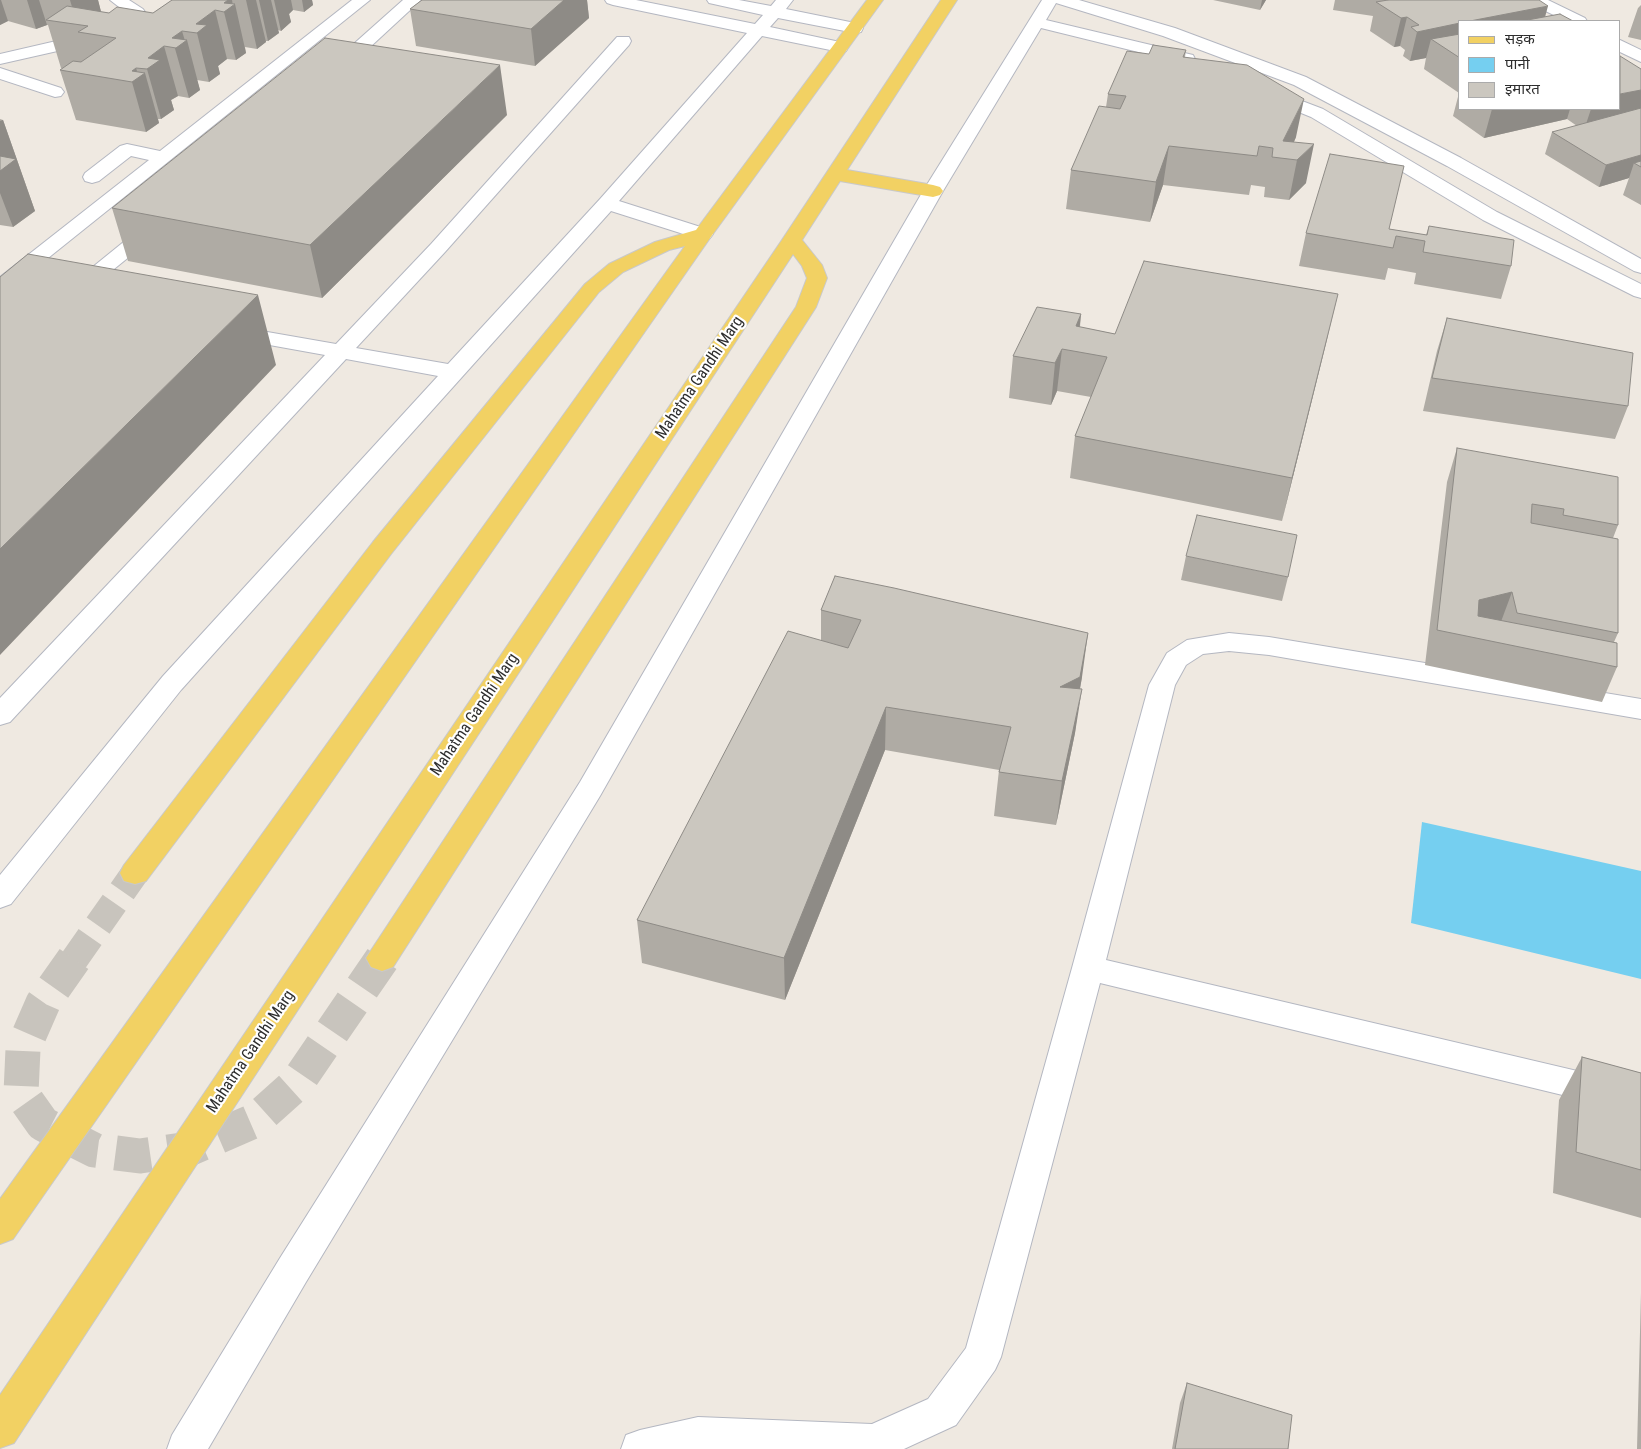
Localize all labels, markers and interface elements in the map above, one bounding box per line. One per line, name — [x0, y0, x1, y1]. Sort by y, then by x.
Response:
legend — [1458, 20, 1621, 110]
text: सड़क — [1505, 30, 1535, 48]
text: पानी — [1505, 55, 1530, 73]
text: इमारत — [1505, 80, 1540, 98]
street label: Mahatma Gandhi Marg — [652, 313, 748, 443]
street label: Mahatma Gandhi Marg — [427, 650, 523, 780]
street label: Mahatma Gandhi Marg — [203, 987, 299, 1117]

